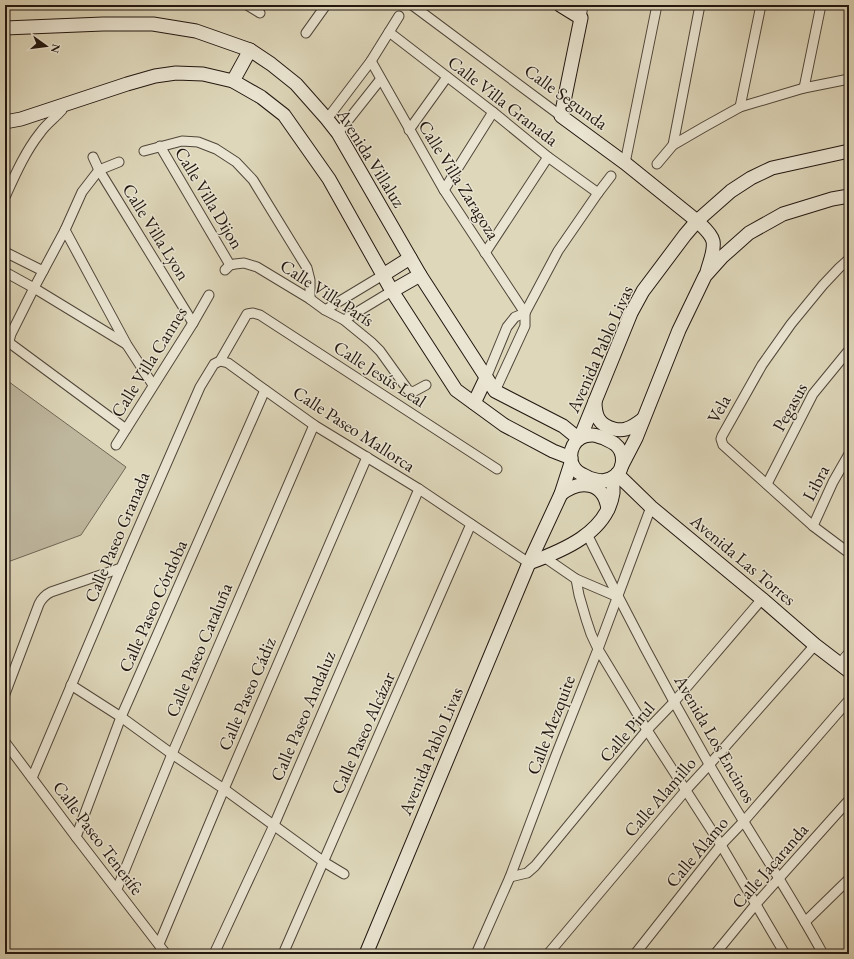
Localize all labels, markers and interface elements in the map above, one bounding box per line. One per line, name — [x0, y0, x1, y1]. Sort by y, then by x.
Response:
north arrow — [26, 26, 66, 66]
text: N — [48, 42, 64, 55]
street label: Calle Villa Granada — [443, 50, 564, 151]
street label: Calle Segunda — [520, 59, 613, 135]
street label: Avenida Villaluz — [331, 103, 411, 212]
street label: Calle Villa Zaragoza — [414, 116, 506, 244]
street label: Calle Villa Dijon — [170, 142, 249, 253]
street label: Calle Villa Lyon — [117, 179, 196, 285]
street label: Calle Villa París — [276, 254, 379, 332]
street label: Avenida Pablo Livas — [561, 281, 638, 417]
street label: Calle Villa Cannes — [105, 302, 192, 422]
street label: Calle Jesús Leal — [330, 335, 431, 412]
street label: Pegasus — [767, 378, 812, 435]
street label: Calle Paseo Mallorca — [289, 380, 421, 477]
street label: Vela — [702, 390, 736, 427]
street label: Libra — [797, 460, 835, 505]
street label: Calle Paseo Granada — [79, 467, 155, 606]
street label: Avenida Las Torres — [685, 508, 801, 610]
street label: Calle Paseo Córdoba — [113, 535, 192, 676]
street label: Calle Paseo Cataluña — [160, 578, 238, 721]
street label: Calle Paseo Cádiz — [212, 633, 281, 754]
street label: Calle Paseo Andaluz — [265, 647, 340, 784]
street label: Calle Paseo Alcázar — [325, 668, 400, 797]
street label: Avenida Los Encinos — [669, 670, 761, 807]
street label: Calle Mezquite — [521, 672, 580, 778]
street label: Avenida Pablo Livas — [393, 683, 468, 819]
street label: Calle Pirul — [594, 696, 659, 767]
street label: Calle Alamillo — [618, 752, 701, 842]
street label: Calle Paseo Tenerife — [48, 776, 149, 899]
street label: Calle Álamo — [660, 811, 733, 892]
street label: Calle Jacaranda — [726, 818, 814, 913]

